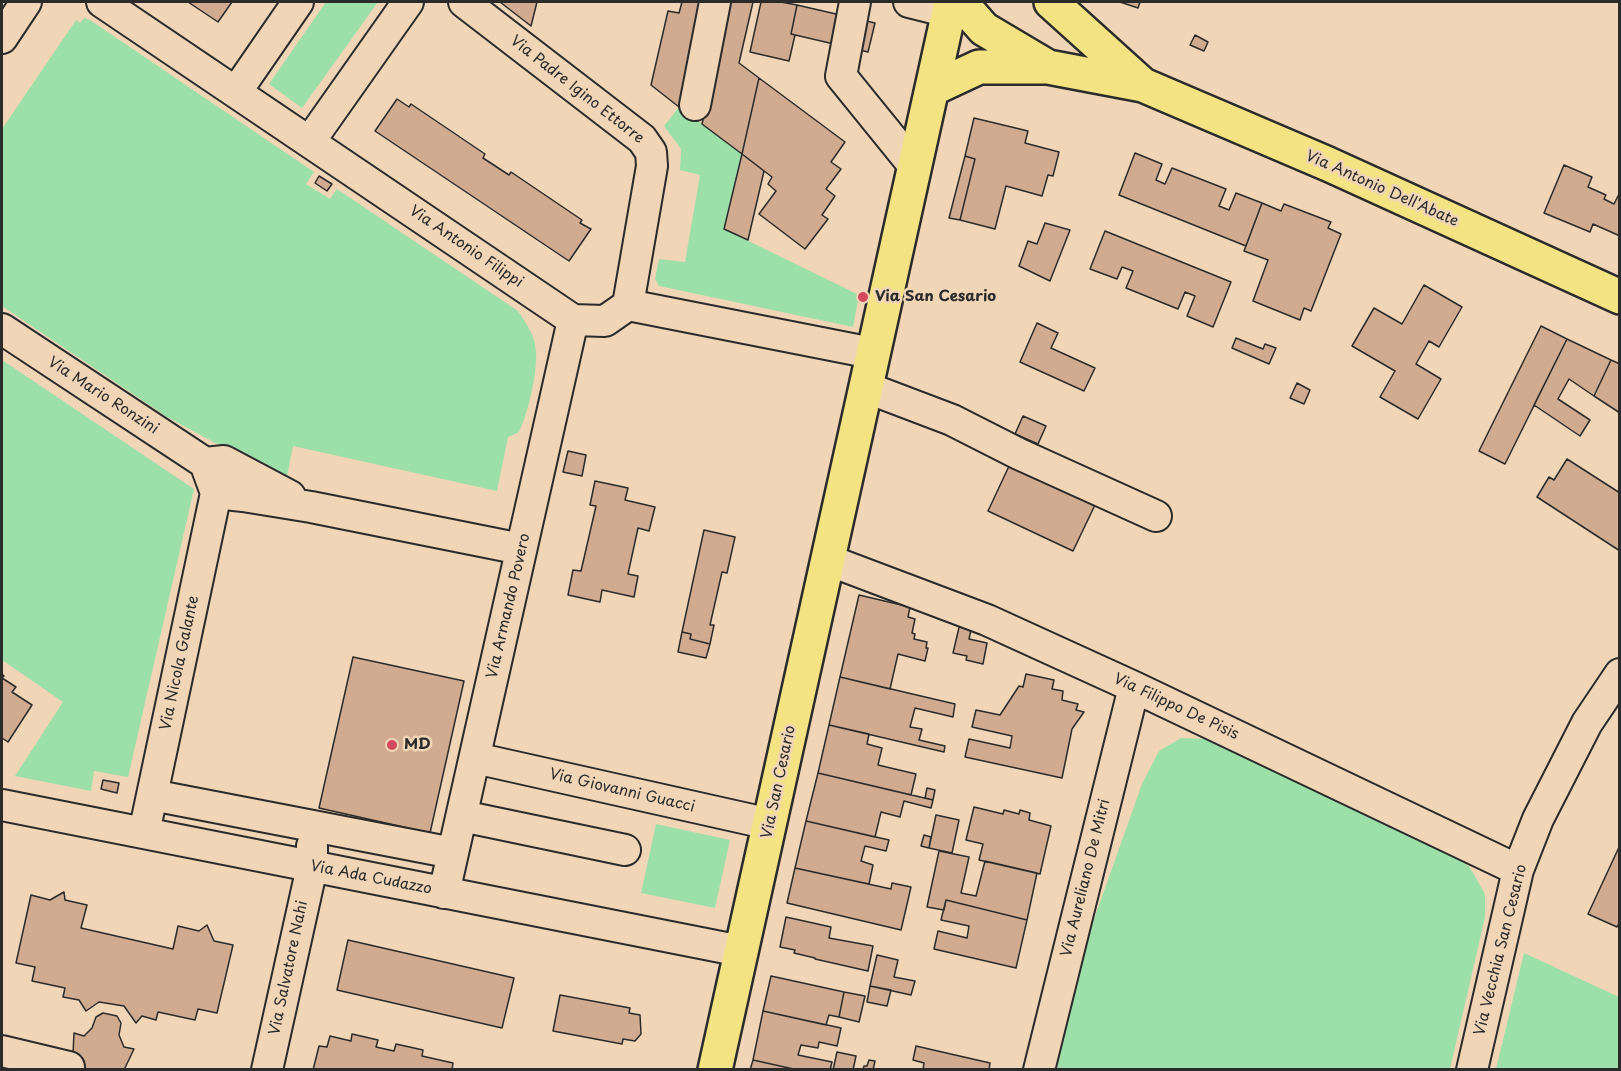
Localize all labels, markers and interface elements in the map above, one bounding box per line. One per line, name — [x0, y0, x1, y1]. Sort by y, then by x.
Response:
street label: Via Padre Igino Ettorre — [507, 32, 647, 148]
street label: Via Antonio Dell'Abate — [1303, 147, 1461, 231]
street label: Via Antonio Filippi — [406, 202, 526, 292]
place label: Via San Cesario — [875, 288, 996, 306]
marker: Via San Cesario — [856, 290, 870, 304]
street label: Via Mario Ronzini — [44, 354, 162, 438]
street label: Via Armando Povero — [484, 532, 534, 680]
street label: Via Nicola Galante — [157, 594, 203, 732]
street label: Via Filippo De Pisis — [1111, 670, 1241, 744]
street label: Via San Cesario — [758, 724, 800, 840]
place label: MD — [404, 736, 431, 754]
marker: MD — [385, 738, 399, 752]
street label: Via Giovanni Guacci — [548, 766, 696, 816]
street label: Via Aureliano De Mitri — [1058, 797, 1114, 959]
street label: Via Ada Cudazzo — [309, 857, 433, 899]
street label: Via Vecchia San Cesario — [1471, 863, 1531, 1037]
street label: Via Salvatore Nahi — [266, 899, 312, 1037]

